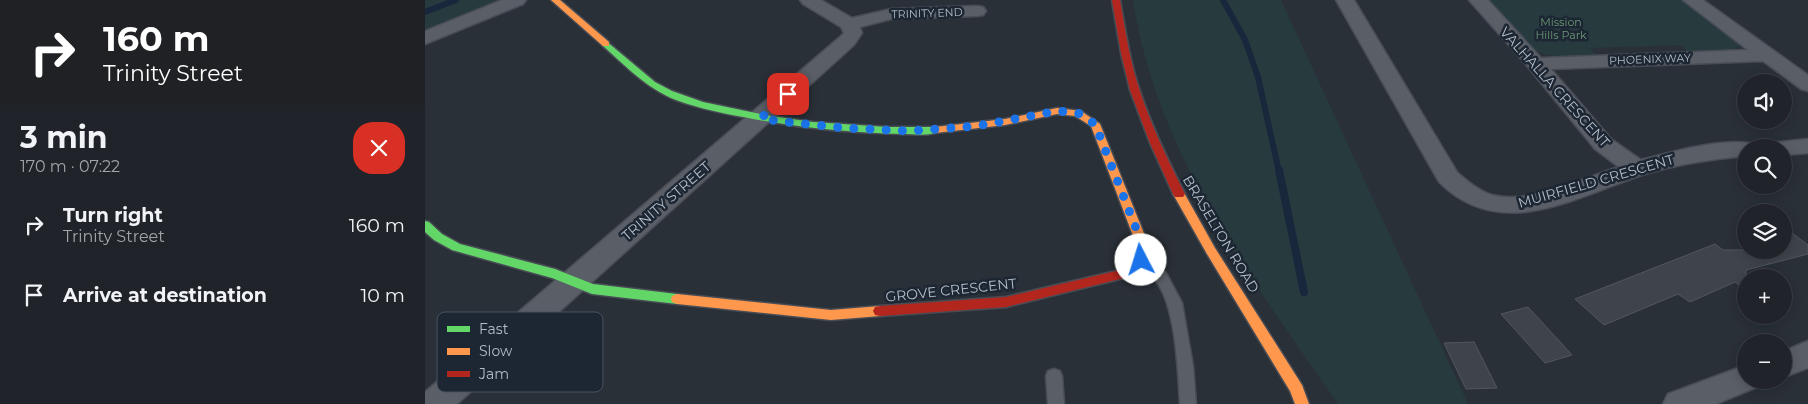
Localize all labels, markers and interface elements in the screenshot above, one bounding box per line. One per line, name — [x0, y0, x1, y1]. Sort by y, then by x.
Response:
street label: TRINITY END — [891, 5, 963, 21]
park label: Mission Hills Park — [1535, 15, 1587, 42]
text: 160 m — [103, 17, 209, 60]
icon: right — [20, 20, 85, 85]
street label: VALHALLA CRESCENT — [1496, 23, 1614, 151]
street label: PHOENIX WAY — [1609, 51, 1691, 67]
text: Trinity Street — [103, 60, 243, 87]
pin — [767, 73, 809, 115]
map controls — [1737, 74, 1792, 389]
button: sound — [1737, 74, 1792, 129]
icon: arrive — [774, 80, 802, 108]
text: 3 min — [20, 119, 107, 156]
button: close — [353, 122, 405, 174]
button: search — [1737, 139, 1792, 194]
street label: MUIRFIELD CRESCENT — [1516, 150, 1676, 212]
text: 170 m · 07:22 — [20, 157, 120, 176]
street label: TRINITY STREET — [618, 157, 714, 245]
street label: BRASELTON ROAD — [1179, 172, 1263, 296]
text: Turn right — [63, 204, 163, 227]
button: layers — [1737, 204, 1792, 259]
icon: right — [20, 211, 48, 239]
text: 160 m — [349, 214, 405, 237]
text: Trinity Street — [63, 227, 165, 246]
position arrow — [1114, 233, 1166, 285]
button: + — [1737, 269, 1792, 324]
street label: GROVE CRESCENT — [885, 274, 1017, 306]
icon: arrive — [20, 281, 48, 309]
text: Arrive at destination — [63, 284, 267, 307]
text: 10 m — [360, 284, 405, 307]
legend — [437, 312, 603, 392]
text: Fast — [479, 320, 509, 338]
button: − — [1737, 334, 1792, 389]
text: Slow — [479, 342, 513, 360]
text: Jam — [478, 365, 509, 383]

